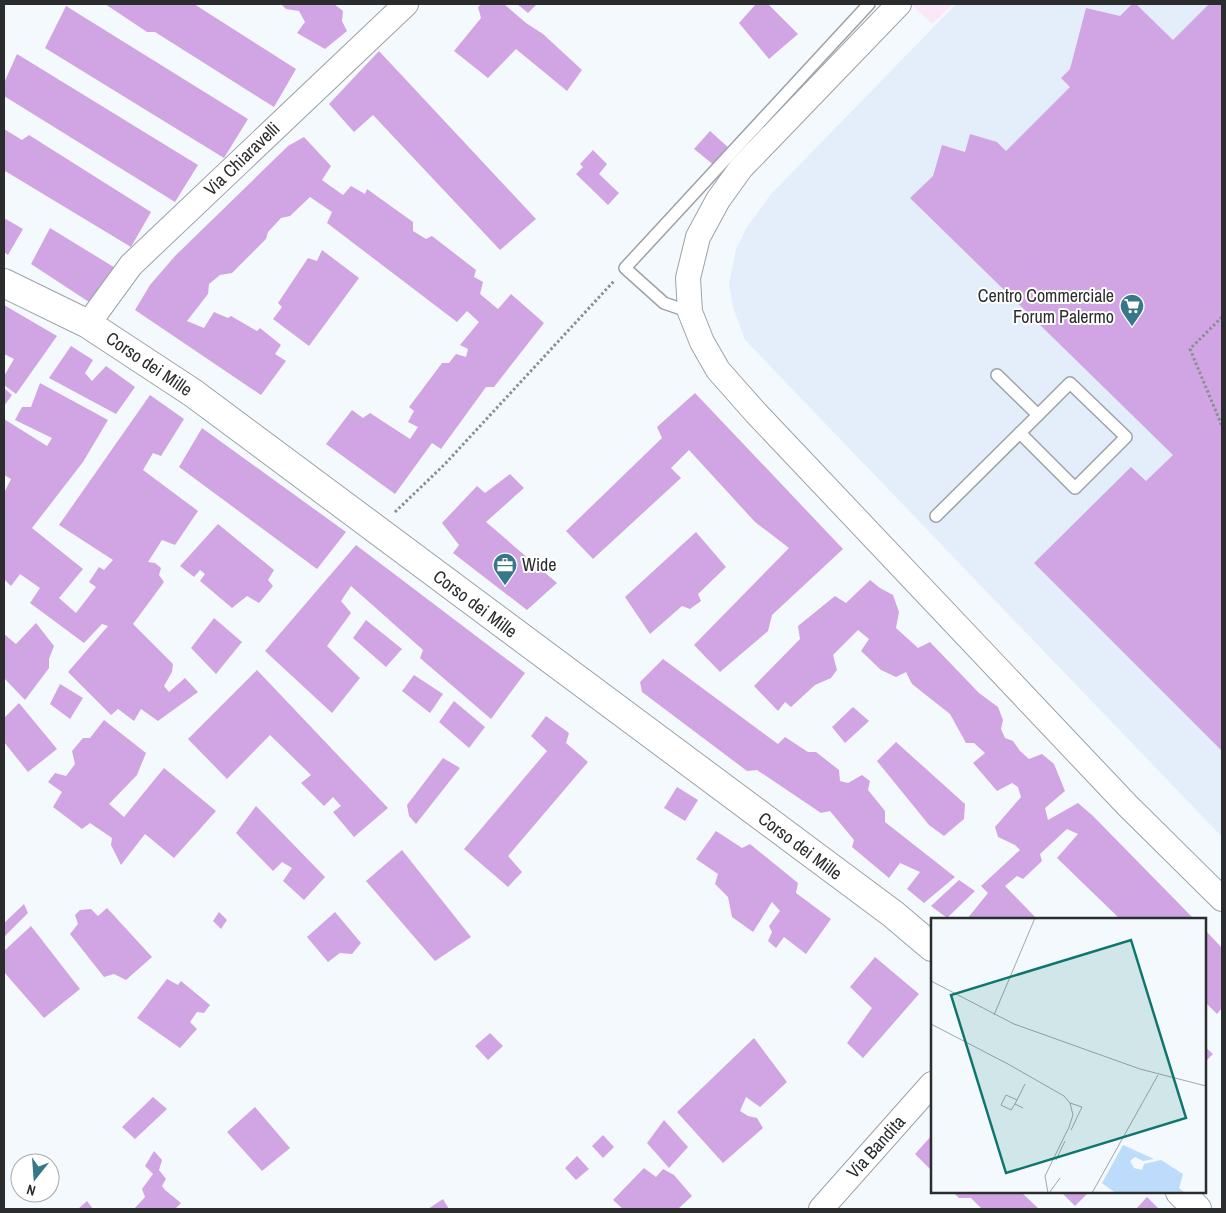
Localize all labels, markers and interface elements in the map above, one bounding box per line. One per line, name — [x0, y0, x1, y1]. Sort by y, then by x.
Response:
street label: Via Chiaravelli — [198, 116, 285, 201]
place label: Centro Commerciale Forum Palermo — [978, 283, 1114, 329]
supermarket icon: Centro Commerciale Forum Palermo — [1119, 293, 1145, 327]
street label: Corso dei Mille — [101, 325, 197, 402]
office icon: Wide — [492, 552, 518, 586]
place label: Wide — [522, 552, 556, 577]
street label: Corso dei Mille — [428, 564, 522, 643]
street label: Corso dei Mille — [753, 806, 847, 885]
inset map — [931, 918, 1206, 1193]
street label: Via Bandita — [841, 1110, 911, 1184]
north arrow — [10, 1153, 60, 1203]
text: N — [25, 1181, 38, 1200]

